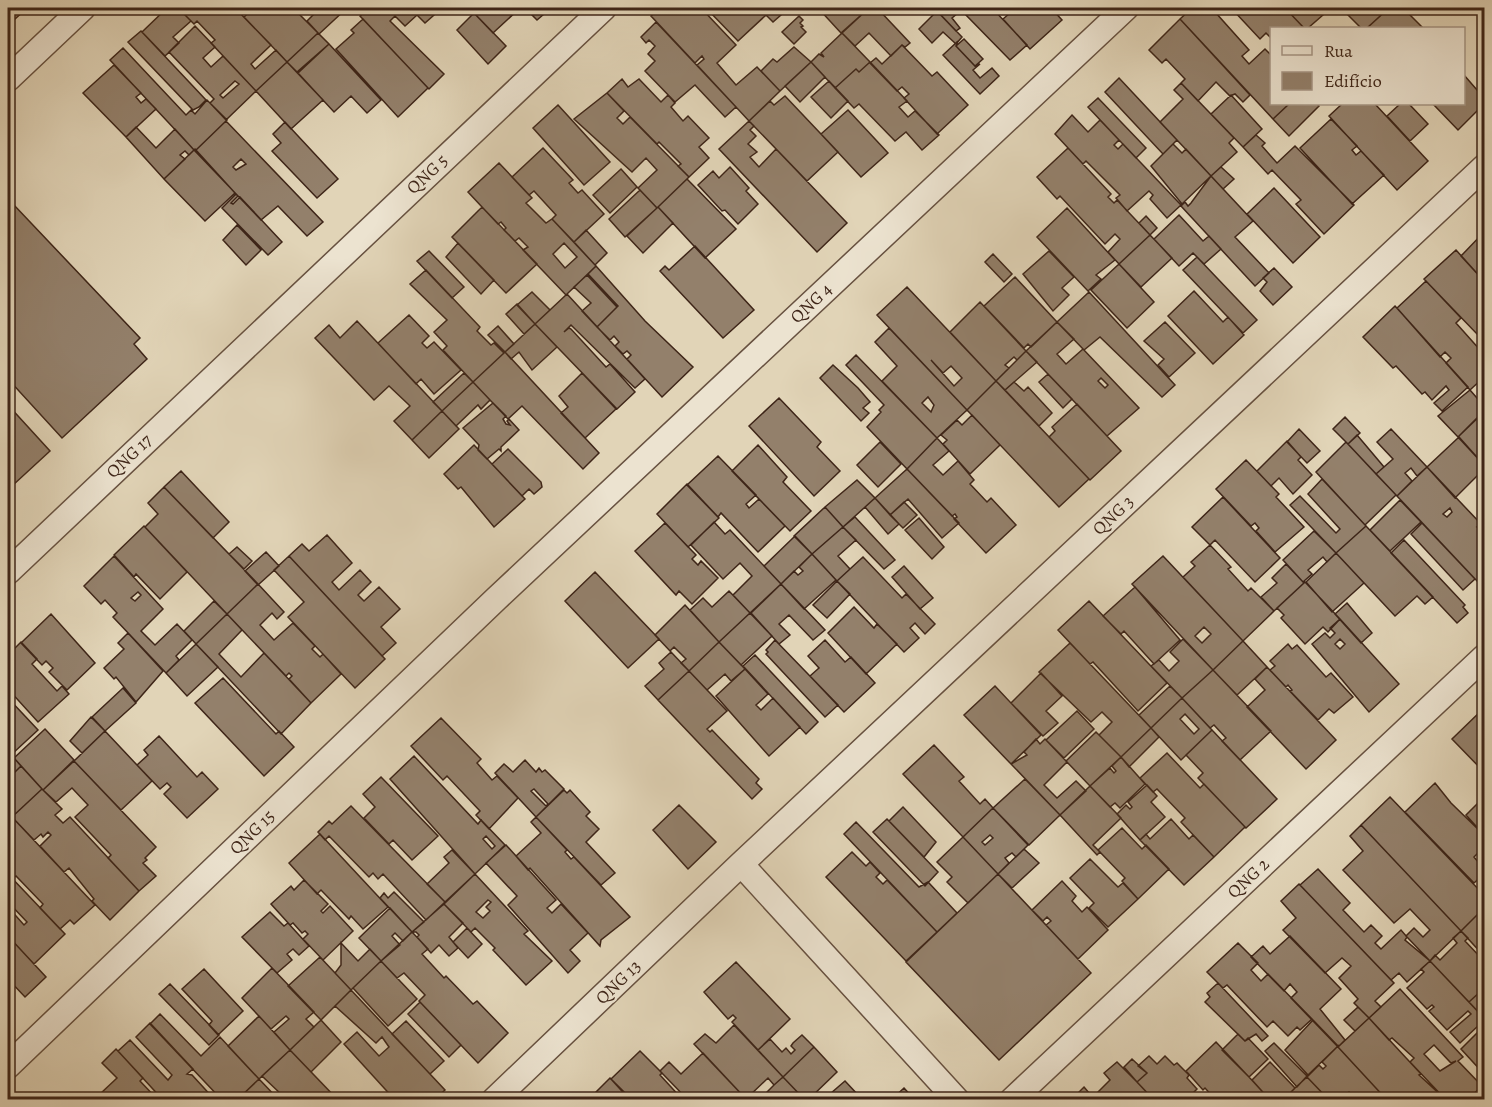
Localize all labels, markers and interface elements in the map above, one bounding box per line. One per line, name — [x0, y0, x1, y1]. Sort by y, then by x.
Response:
legend — [1270, 27, 1465, 105]
text: Rua — [1324, 39, 1353, 63]
text: Edifício — [1324, 69, 1382, 93]
street label: QNG 5 — [401, 149, 453, 199]
street label: QNG 4 — [785, 277, 837, 329]
street label: QNG 17 — [101, 428, 158, 483]
street label: QNG 3 — [1087, 490, 1139, 540]
street label: QNG 15 — [224, 804, 280, 860]
street label: QNG 2 — [1222, 852, 1275, 904]
street label: QNG 13 — [590, 954, 646, 1010]

